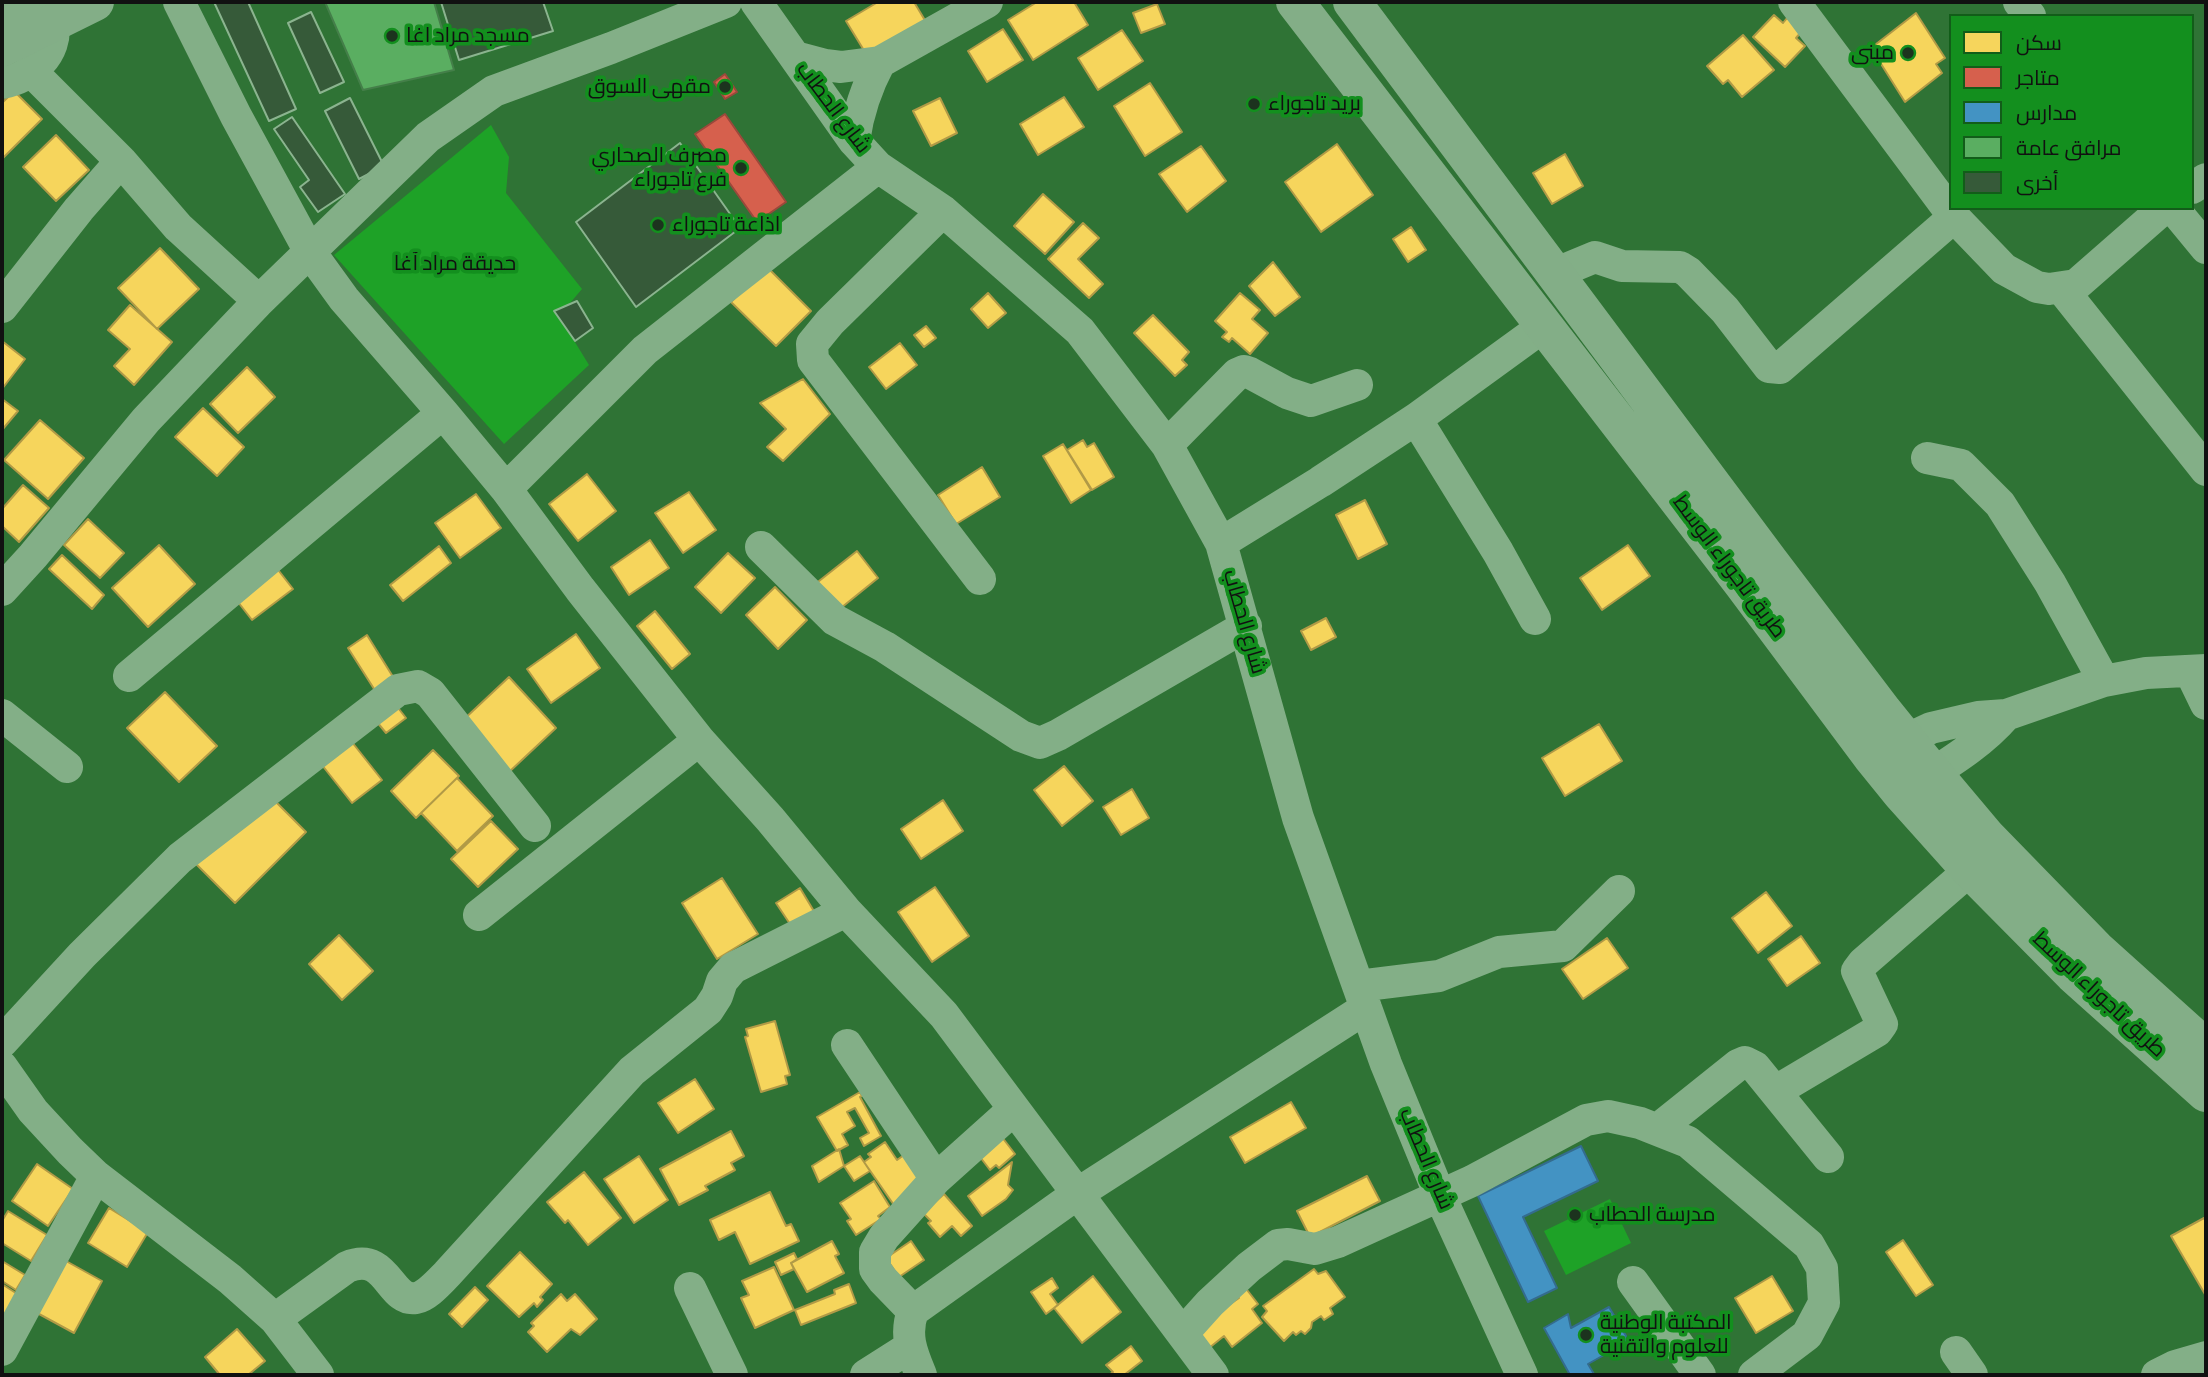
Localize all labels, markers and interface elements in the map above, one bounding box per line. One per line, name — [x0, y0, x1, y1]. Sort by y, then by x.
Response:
legend — [1949, 14, 2194, 210]
place label: مسجد مراد اغا — [406, 23, 530, 49]
marker: مسجد مراد اغا — [384, 28, 400, 44]
text: سكن — [2016, 28, 2062, 56]
place label: مبنى — [1851, 40, 1894, 66]
marker: مبنى — [1900, 45, 1916, 61]
street label: شارع الحطاب — [791, 57, 875, 159]
text: متاجر — [2016, 63, 2060, 91]
place label: مقهى السوق — [588, 74, 711, 100]
marker: مقهى السوق — [717, 79, 733, 95]
place label: بريد تاجوراء — [1268, 91, 1361, 117]
marker: بريد تاجوراء — [1246, 96, 1262, 112]
text: مدارس — [2016, 98, 2077, 126]
text: مرافق عامة — [2016, 133, 2121, 161]
place label: مصرف الصحاري فرع تاجوراء — [592, 143, 727, 193]
marker: مصرف الصحاري فرع تاجوراء — [733, 160, 749, 176]
text: أخرى — [2016, 168, 2058, 196]
place label: اذاعة تاجوراء — [672, 212, 780, 238]
marker: اذاعة تاجوراء — [650, 217, 666, 233]
park label: حديقة مراد آغا — [394, 251, 516, 277]
street label: طريق تاجوراء الوسط — [1667, 491, 1791, 643]
street label: شارع الحطاب — [1217, 567, 1271, 677]
street label: طريق تاجوراء الوسط — [2027, 927, 2171, 1063]
street label: شارع الحطاب — [1393, 1105, 1459, 1213]
place label: مدرسة الحطاب — [1589, 1202, 1716, 1228]
marker: مدرسة الحطاب — [1567, 1207, 1583, 1223]
place label: المكتبة الوطنية للعلوم والتقنية — [1600, 1310, 1732, 1360]
marker: المكتبة الوطنية للعلوم والتقنية — [1578, 1327, 1594, 1343]

